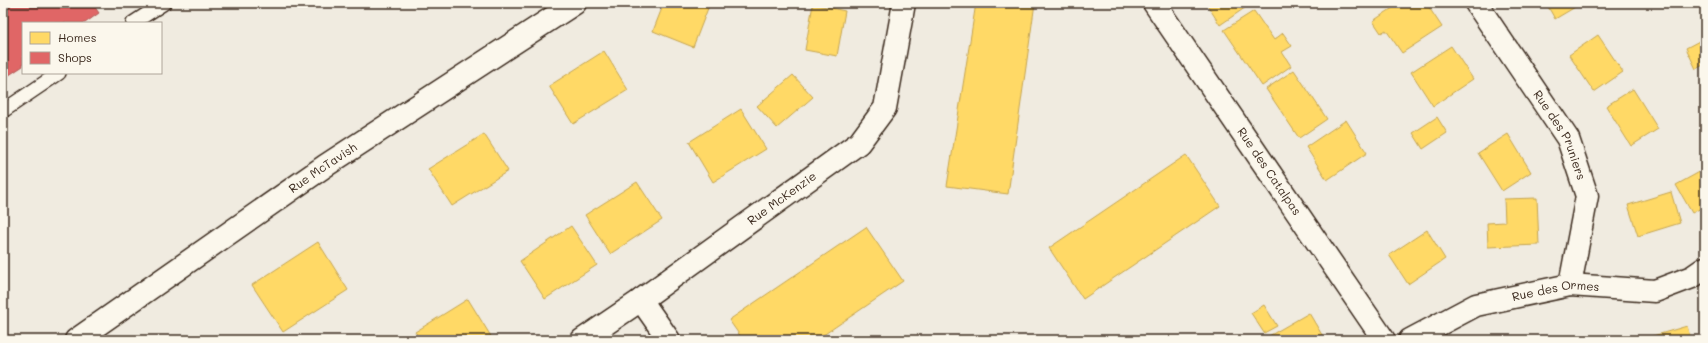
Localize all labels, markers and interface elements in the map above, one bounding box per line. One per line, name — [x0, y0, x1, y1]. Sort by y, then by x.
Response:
legend — [22, 22, 162, 74]
text: Homes — [58, 29, 97, 45]
text: Shops — [58, 49, 92, 65]
street label: Rue des Pruniers — [1530, 87, 1590, 182]
street label: Rue des Catalpas — [1234, 124, 1306, 218]
street label: Rue McTavish — [285, 138, 360, 196]
street label: Rue McKenzie — [744, 167, 819, 228]
street label: Rue des Ormes — [1510, 276, 1600, 304]

